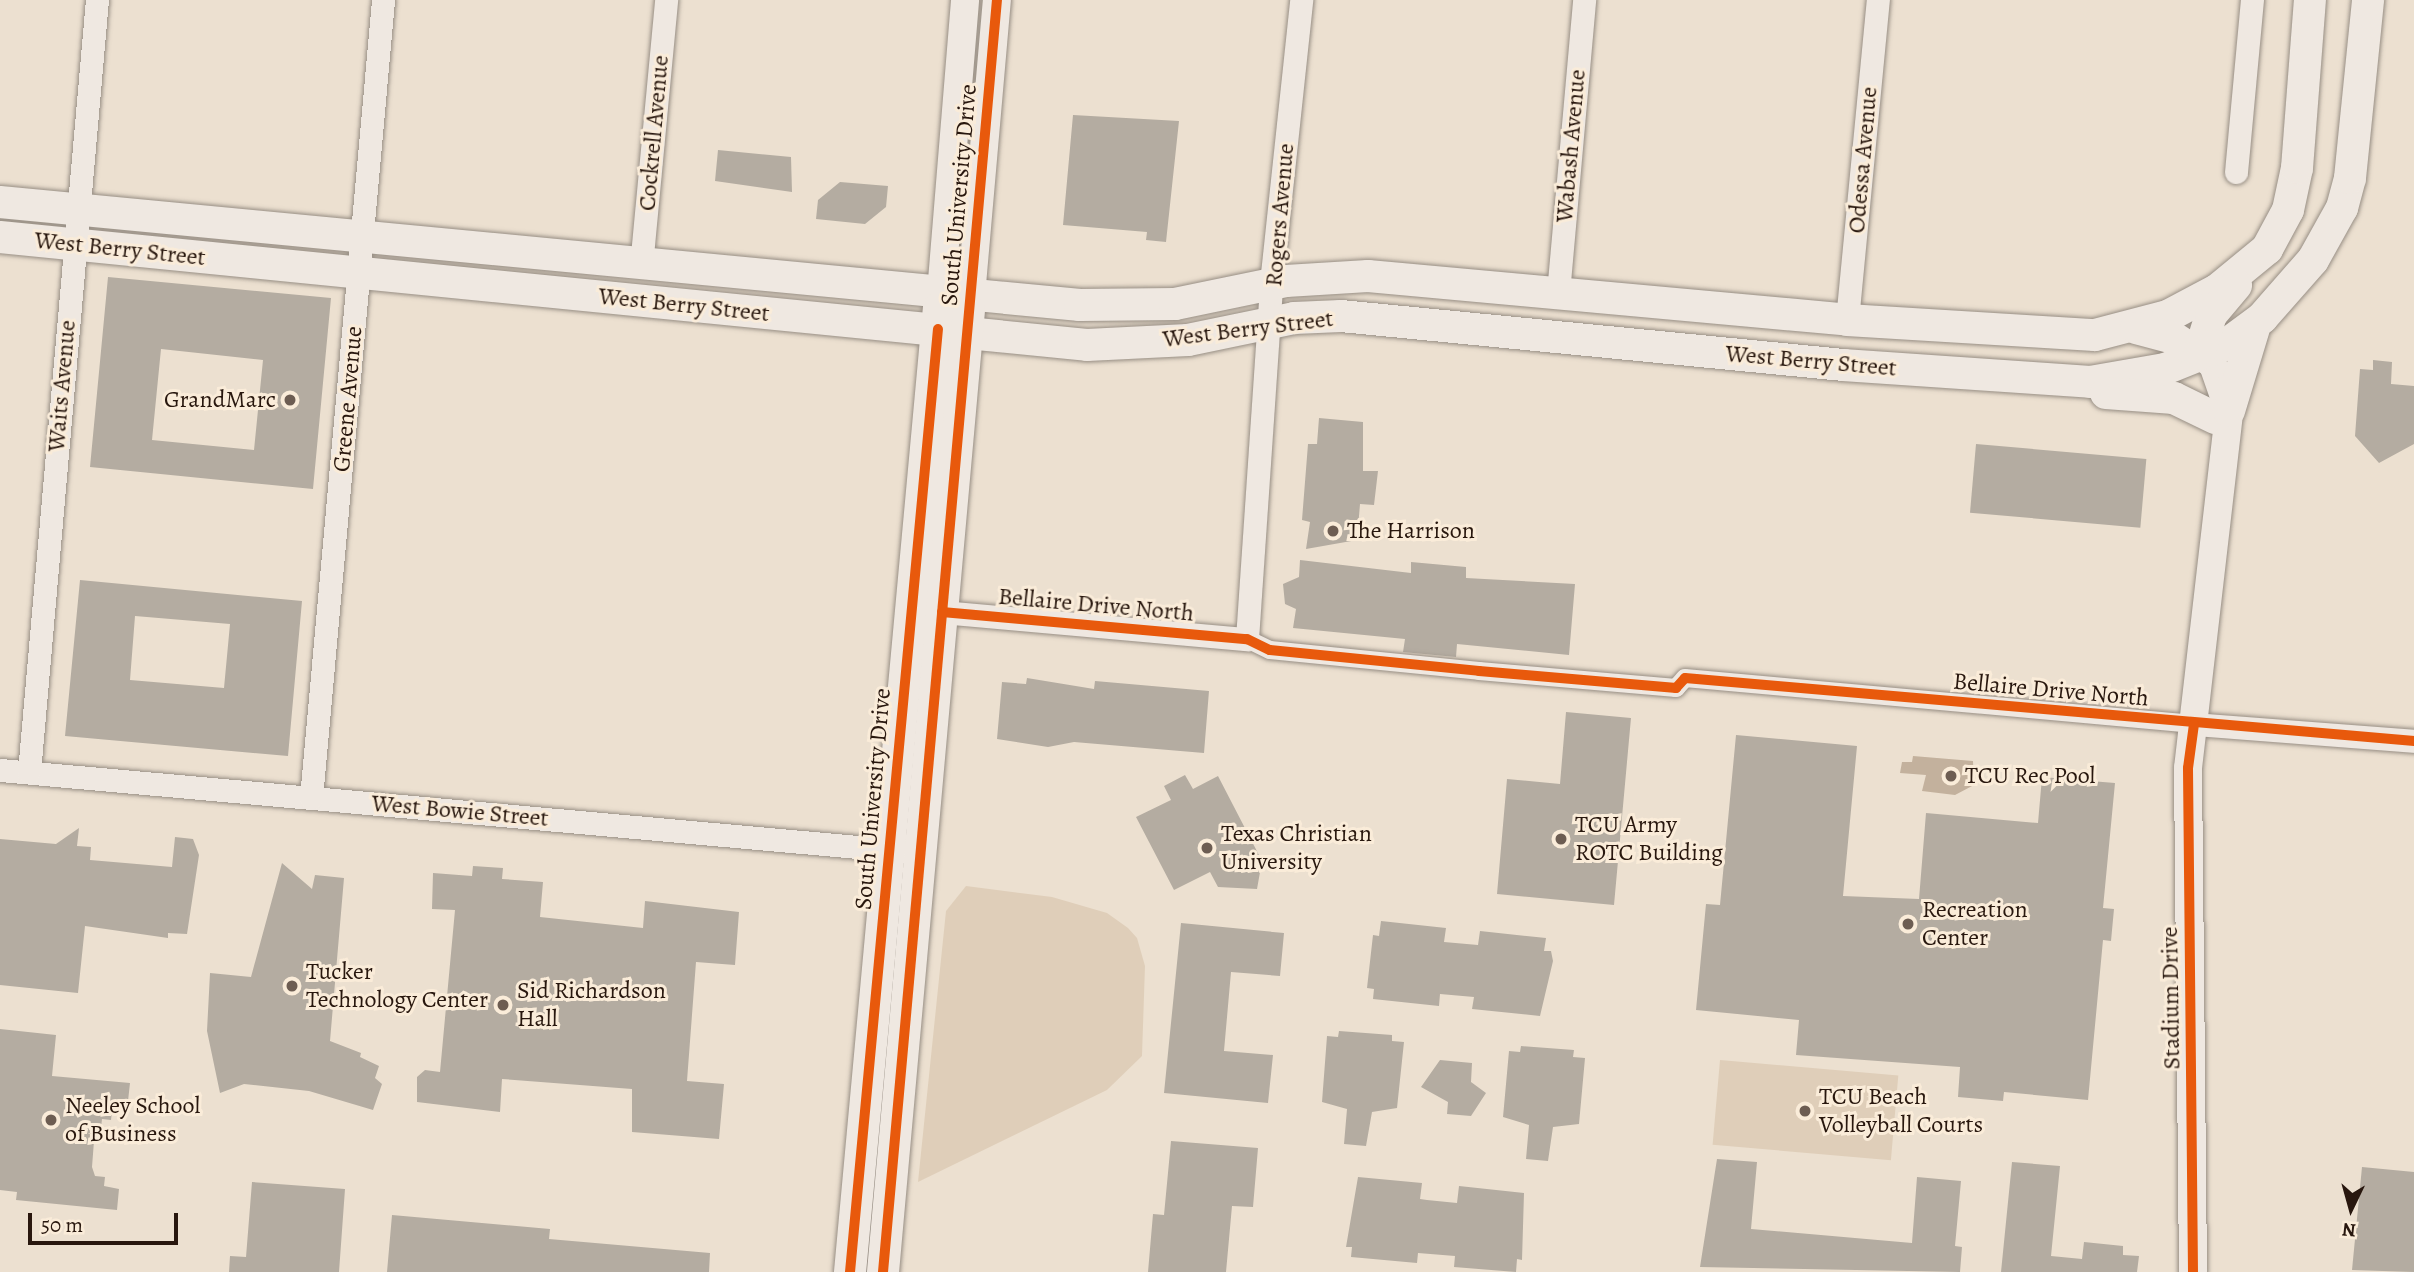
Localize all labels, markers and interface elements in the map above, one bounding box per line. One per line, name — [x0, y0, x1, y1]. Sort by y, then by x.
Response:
street label: Cockrell Avenue — [633, 54, 675, 212]
street label: Wabash Avenue — [1550, 68, 1592, 224]
street label: South University Drive — [935, 83, 983, 307]
street label: Odessa Avenue — [1842, 86, 1884, 234]
street label: Rogers Avenue — [1259, 142, 1301, 288]
street label: West Berry Street — [33, 226, 207, 272]
street label: West Berry Street — [597, 282, 771, 328]
street label: West Berry Street — [1161, 304, 1335, 354]
street label: Waits Avenue — [42, 319, 82, 453]
street label: Greene Avenue — [327, 325, 369, 473]
street label: West Berry Street — [1724, 339, 1898, 383]
place label: GrandMarc — [164, 386, 276, 414]
marker: GrandMarc — [282, 392, 298, 408]
place label: The Harrison — [1347, 517, 1475, 545]
marker: The Harrison — [1325, 523, 1341, 539]
street label: Bellaire Drive North — [997, 582, 1195, 628]
street label: Bellaire Drive North — [1952, 667, 2150, 713]
street label: South University Drive — [849, 687, 897, 911]
place label: TCU Rec Pool — [1965, 762, 2095, 790]
marker: TCU Rec Pool — [1943, 768, 1959, 784]
street label: West Bowie Street — [370, 789, 550, 833]
place label: TCU Army ROTC Building — [1575, 811, 1723, 867]
place label: Texas Christian University — [1221, 820, 1372, 876]
marker: TCU Army ROTC Building — [1553, 831, 1569, 847]
marker: Texas Christian University — [1199, 840, 1215, 856]
place label: Recreation Center — [1922, 896, 2028, 952]
marker: Recreation Center — [1900, 916, 1916, 932]
street label: Stadium Drive — [2155, 926, 2187, 1070]
place label: Tucker Technology Center — [306, 958, 488, 1014]
place label: Sid Richardson Hall — [517, 977, 666, 1033]
marker: Tucker Technology Center — [284, 978, 300, 994]
marker: Sid Richardson Hall — [495, 997, 511, 1013]
place label: TCU Beach Volleyball Courts — [1819, 1083, 1983, 1139]
place label: Neeley School of Business — [65, 1092, 200, 1148]
marker: TCU Beach Volleyball Courts — [1797, 1103, 1813, 1119]
marker: Neeley School of Business — [43, 1112, 59, 1128]
north arrow — [2316, 1174, 2386, 1244]
scale bar — [32, 1198, 182, 1242]
text: 50 m — [41, 1211, 83, 1239]
text: N — [2341, 1216, 2357, 1243]

